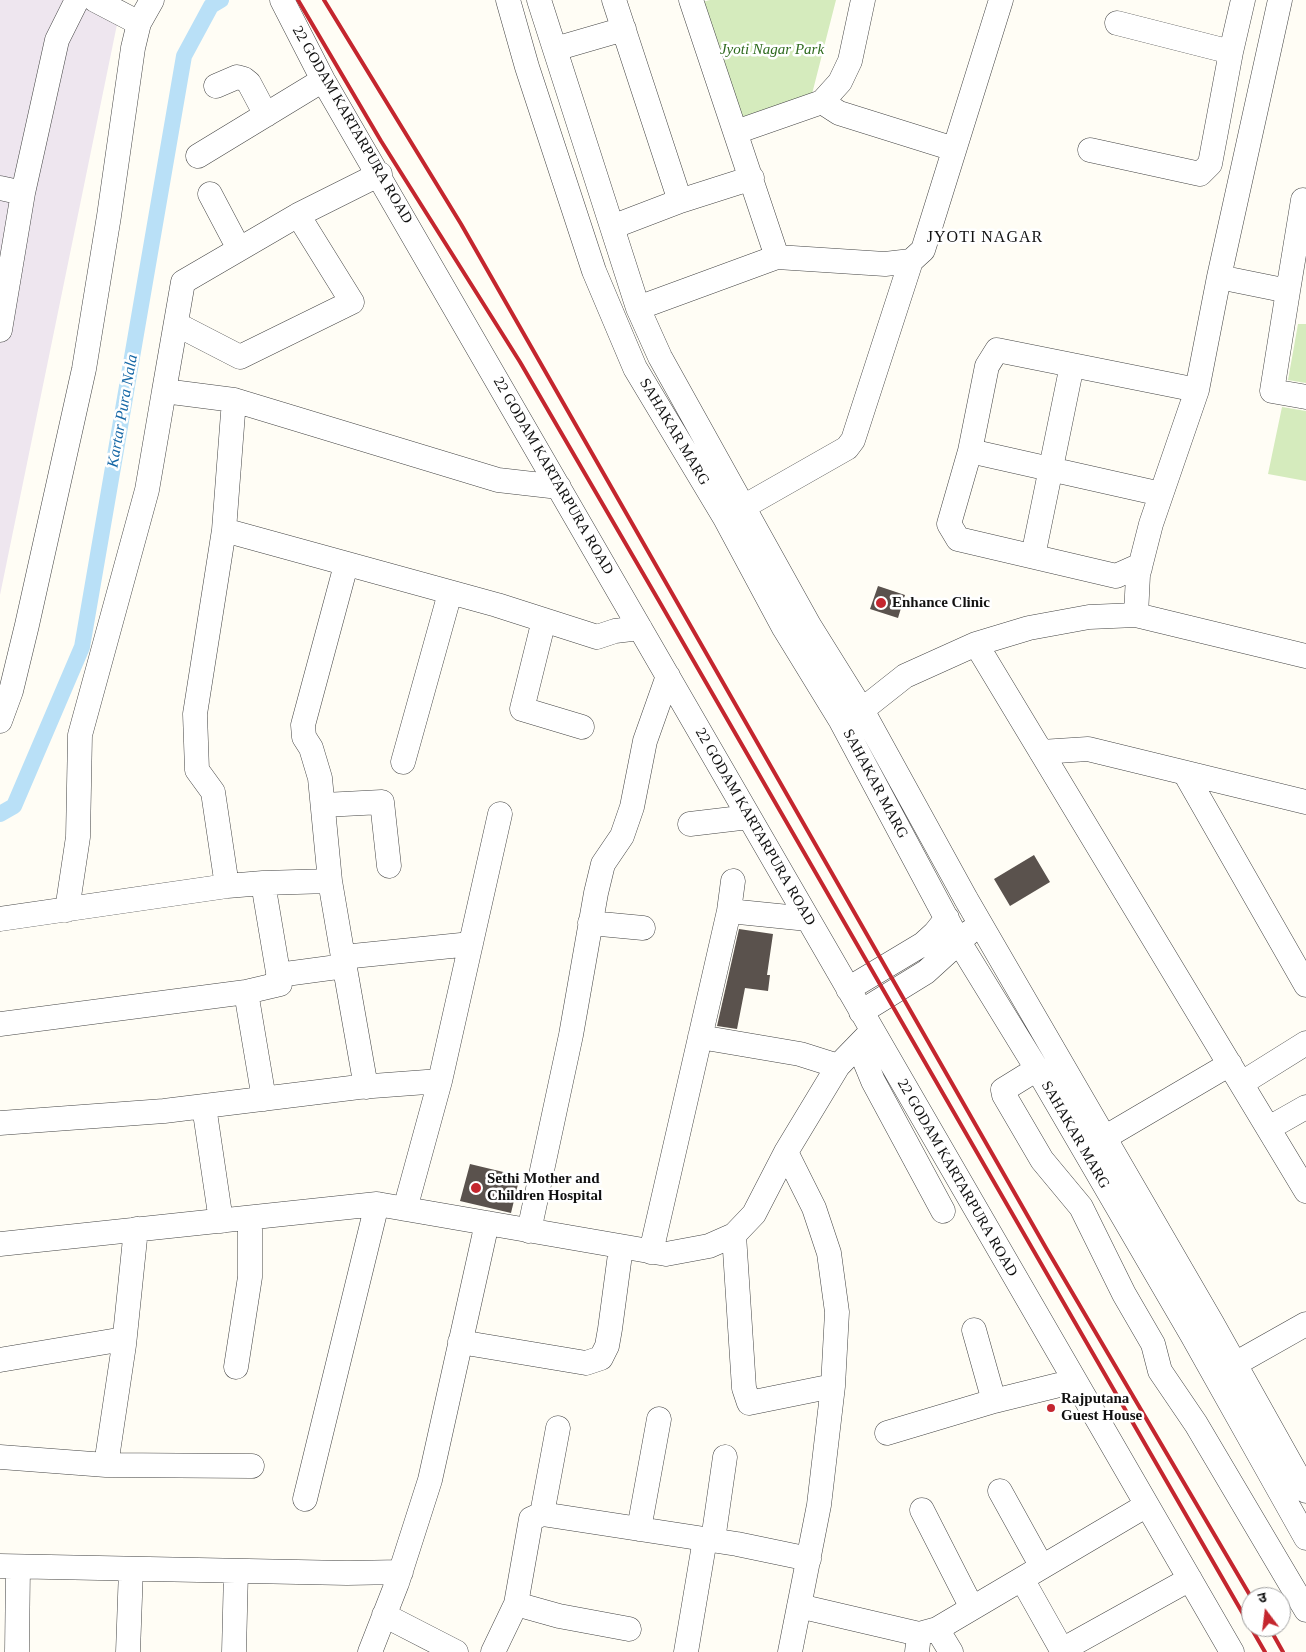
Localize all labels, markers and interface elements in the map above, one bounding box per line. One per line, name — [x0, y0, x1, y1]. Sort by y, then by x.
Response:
street label: 22 GODAM KARTARPURA ROAD — [288, 23, 416, 227]
park label: Jyoti Nagar Park — [720, 41, 824, 59]
district label: JYOTI NAGAR — [925, 228, 1045, 248]
water label: Kartar Pura Nala — [104, 353, 142, 469]
street label: 22 GODAM KARTARPURA ROAD — [489, 374, 617, 578]
street label: SAHAKAR MARG — [635, 375, 713, 489]
place label: Enhance Clinic — [892, 594, 990, 612]
marker: Enhance Clinic — [874, 596, 888, 610]
street label: 22 GODAM KARTARPURA ROAD — [691, 725, 819, 929]
street label: SAHAKAR MARG — [839, 726, 911, 842]
street label: 22 GODAM KARTARPURA ROAD — [893, 1076, 1021, 1280]
street label: SAHAKAR MARG — [1037, 1078, 1113, 1192]
place label: Sethi Mother and Children Hospital — [487, 1170, 602, 1205]
marker: Sethi Mother and Children Hospital — [469, 1181, 483, 1195]
place label: Rajputana Guest House — [1061, 1390, 1142, 1425]
marker: Rajputana Guest House — [1045, 1402, 1057, 1414]
north arrow — [1241, 1587, 1291, 1637]
text: उ — [1256, 1590, 1268, 1606]

